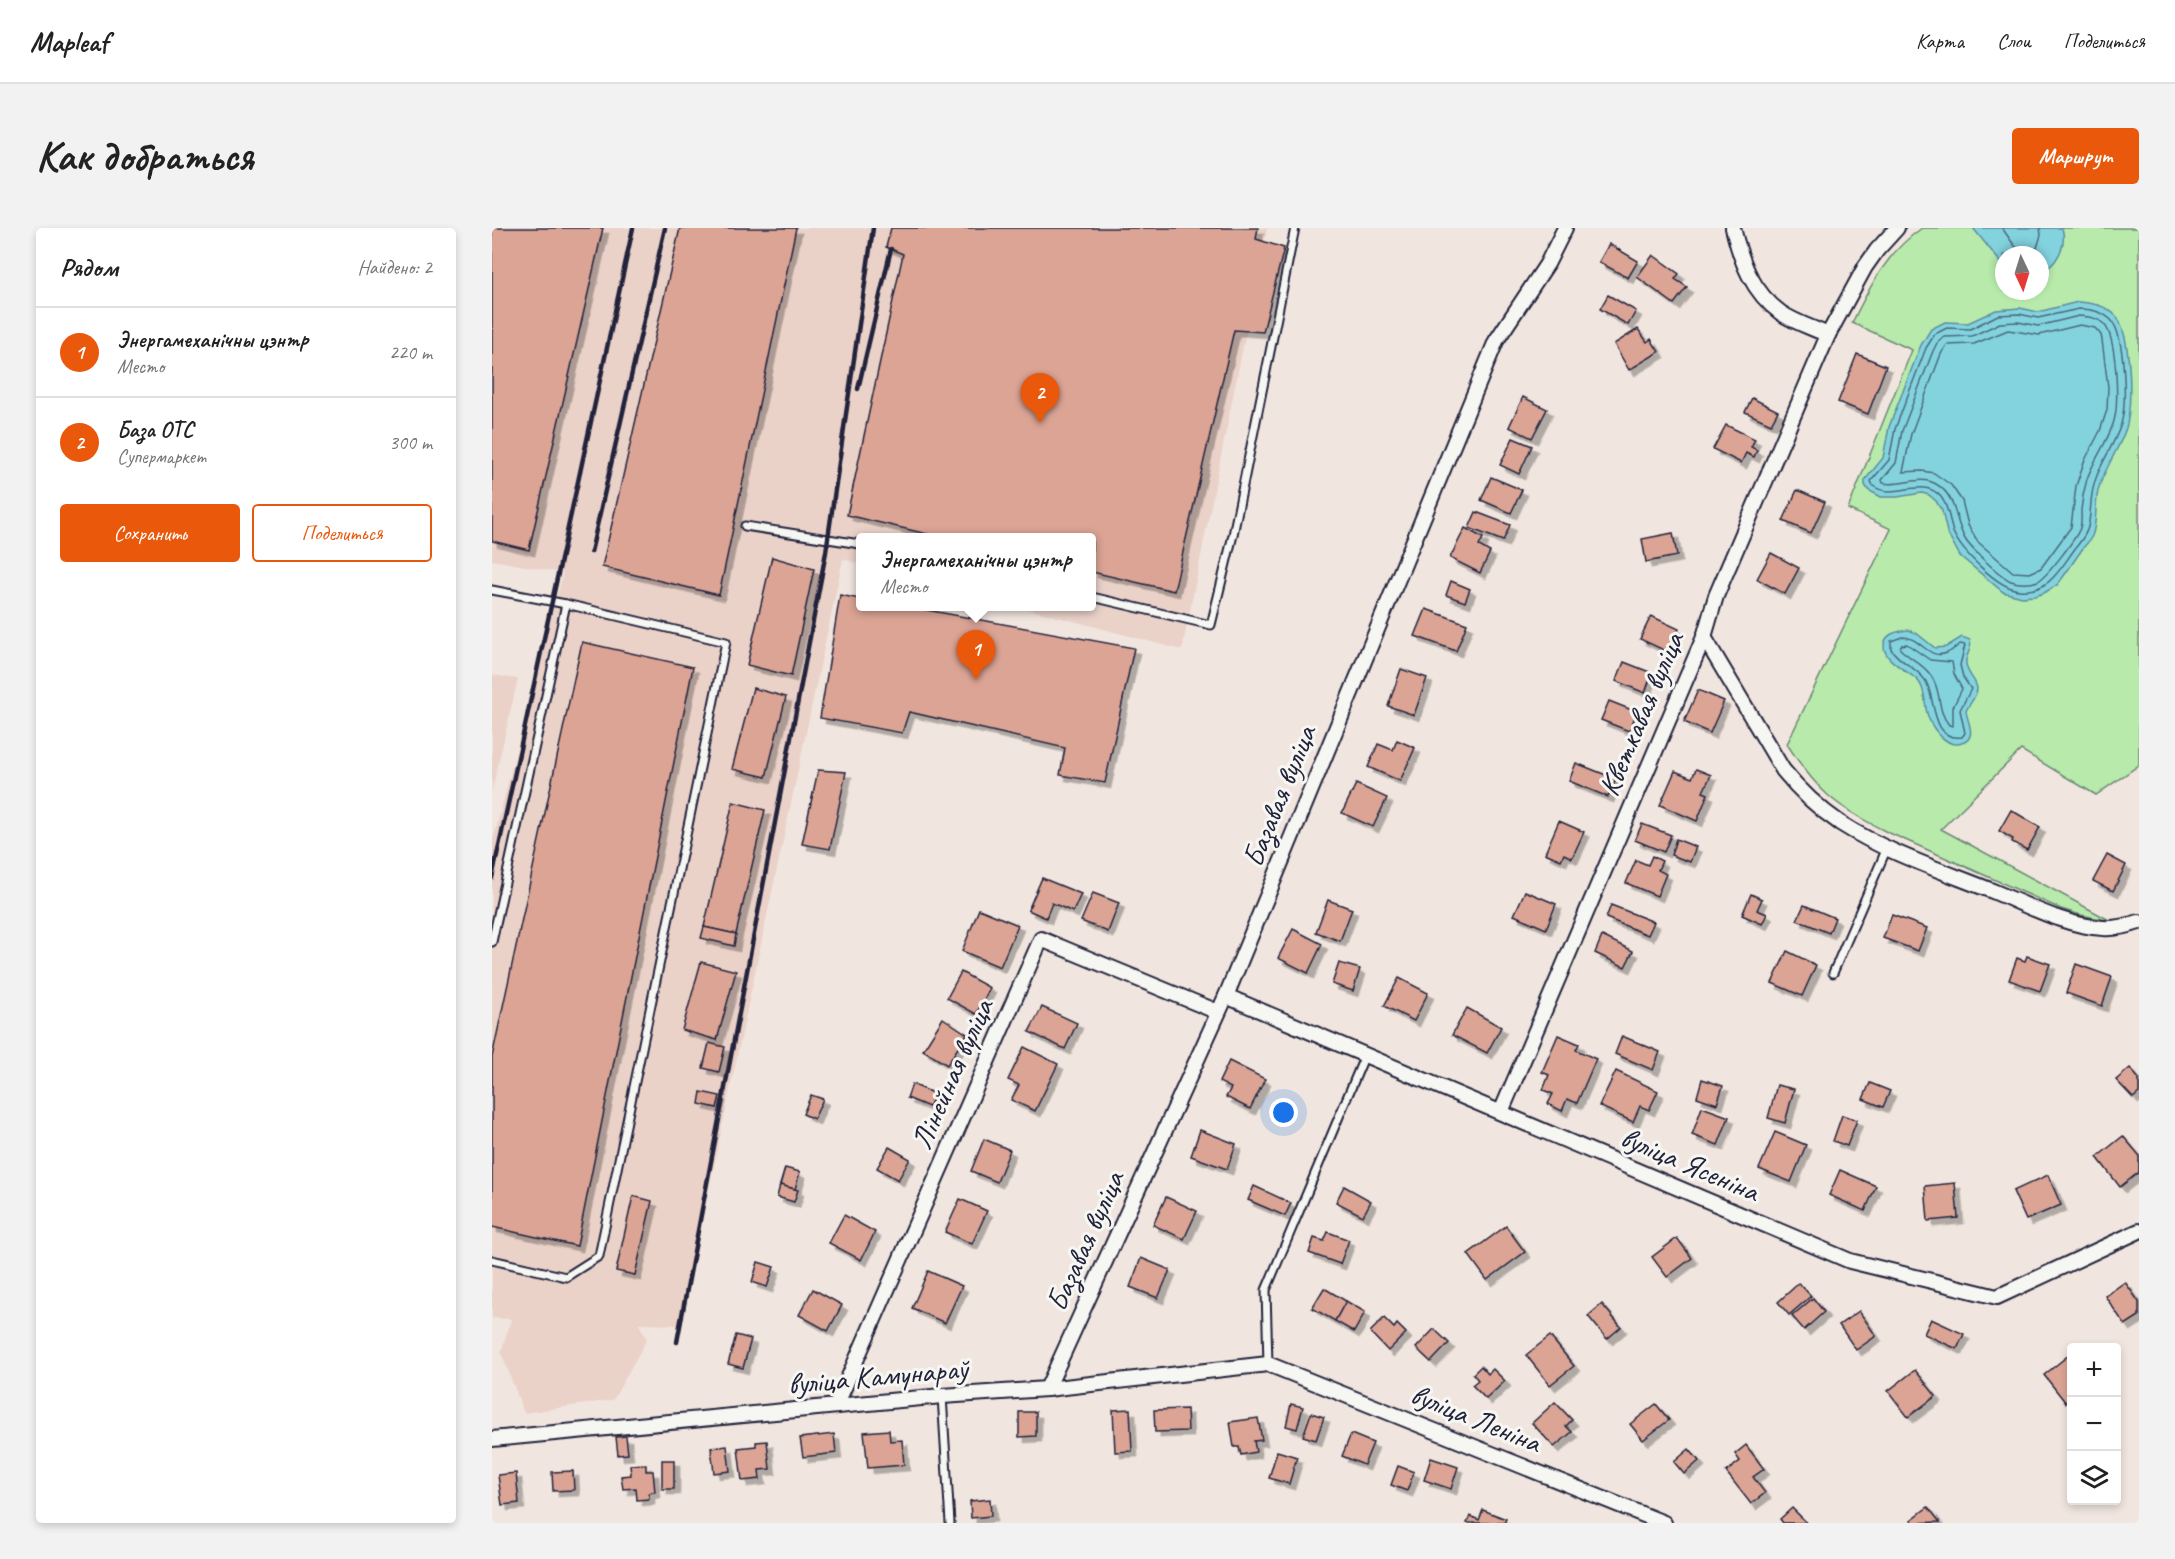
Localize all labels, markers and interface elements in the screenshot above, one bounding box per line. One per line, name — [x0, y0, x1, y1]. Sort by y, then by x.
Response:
text: Mapleaf — [30, 24, 108, 59]
text: Карта — [1916, 28, 1964, 54]
text: Слои — [1997, 28, 2031, 54]
text: Поделиться — [2064, 28, 2145, 54]
button: Маршрут — [2012, 128, 2139, 184]
text: Как добраться — [36, 130, 253, 183]
north arrow — [1995, 246, 2049, 300]
text: Рядом — [60, 251, 118, 284]
text: Найдено: 2 — [357, 255, 432, 280]
text: Энергамеханічны цэнтр — [117, 326, 309, 354]
text: 1 — [75, 340, 84, 365]
text: 220 m — [389, 340, 432, 365]
text: Место — [117, 354, 164, 379]
pin: 2 — [1020, 374, 1060, 423]
text: База ОТС — [117, 416, 193, 444]
text: 2 — [75, 430, 84, 455]
text: 300 m — [389, 430, 432, 455]
text: Супермаркет — [117, 444, 206, 469]
button: Сохранить — [60, 504, 240, 562]
button: Поделиться — [252, 504, 432, 562]
popup — [856, 533, 1096, 611]
text: Энергамеханічны цэнтр — [880, 546, 1072, 574]
text: Место — [880, 574, 928, 599]
street label: Кветкавая вуліца — [1590, 625, 1693, 802]
pin: 1 — [956, 630, 996, 680]
street label: Базавая вуліца — [1233, 718, 1325, 872]
street label: Лінейная вуліца — [902, 991, 1003, 1155]
your location — [1269, 1098, 1298, 1127]
street label: вуліца Ясеніна — [1615, 1118, 1767, 1211]
street label: Базавая вуліца — [1037, 1164, 1133, 1317]
map controls — [2067, 1343, 2121, 1505]
button: + — [2067, 1343, 2121, 1397]
street label: вуліца Камунараў — [786, 1349, 972, 1403]
street label: вуліца Леніна — [1405, 1375, 1548, 1462]
button: − — [2067, 1397, 2121, 1451]
button: layers — [2067, 1451, 2121, 1505]

